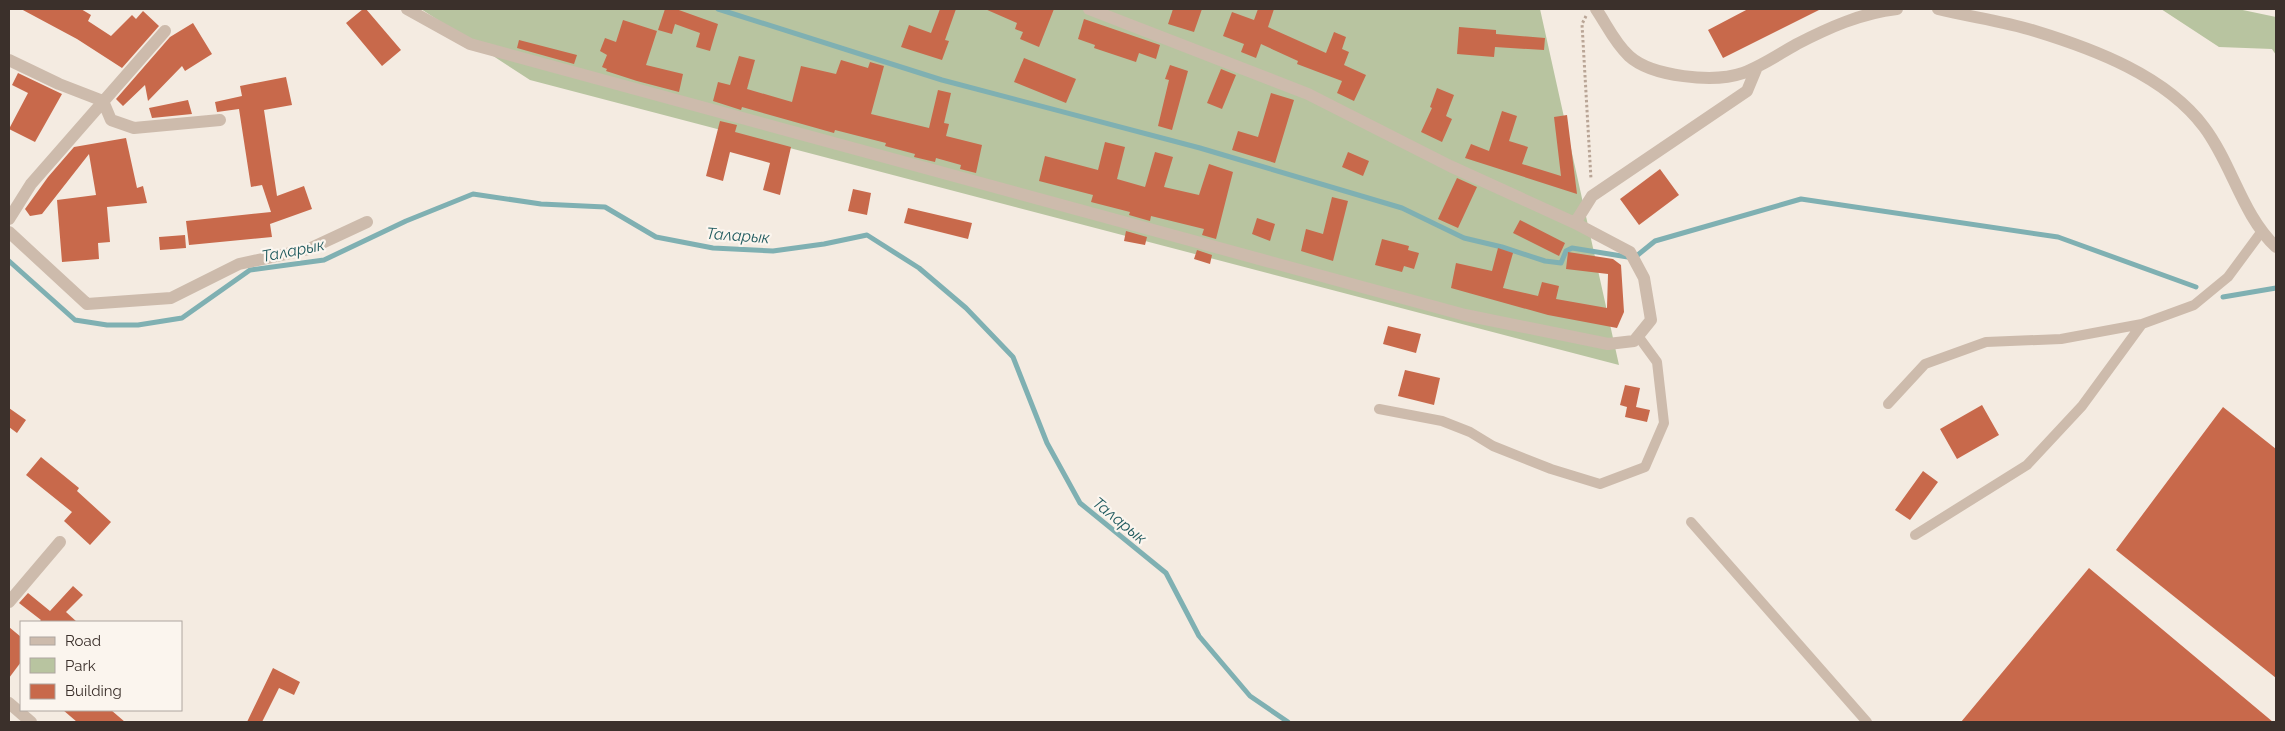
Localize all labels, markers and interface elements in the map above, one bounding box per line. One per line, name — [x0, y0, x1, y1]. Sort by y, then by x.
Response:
water label: Таларык — [706, 224, 770, 247]
water label: Таларык — [260, 235, 326, 266]
water label: Таларык — [1089, 493, 1150, 548]
legend — [20, 621, 182, 711]
text: Road — [65, 632, 101, 650]
text: Park — [65, 657, 96, 675]
text: Building — [65, 682, 122, 700]

